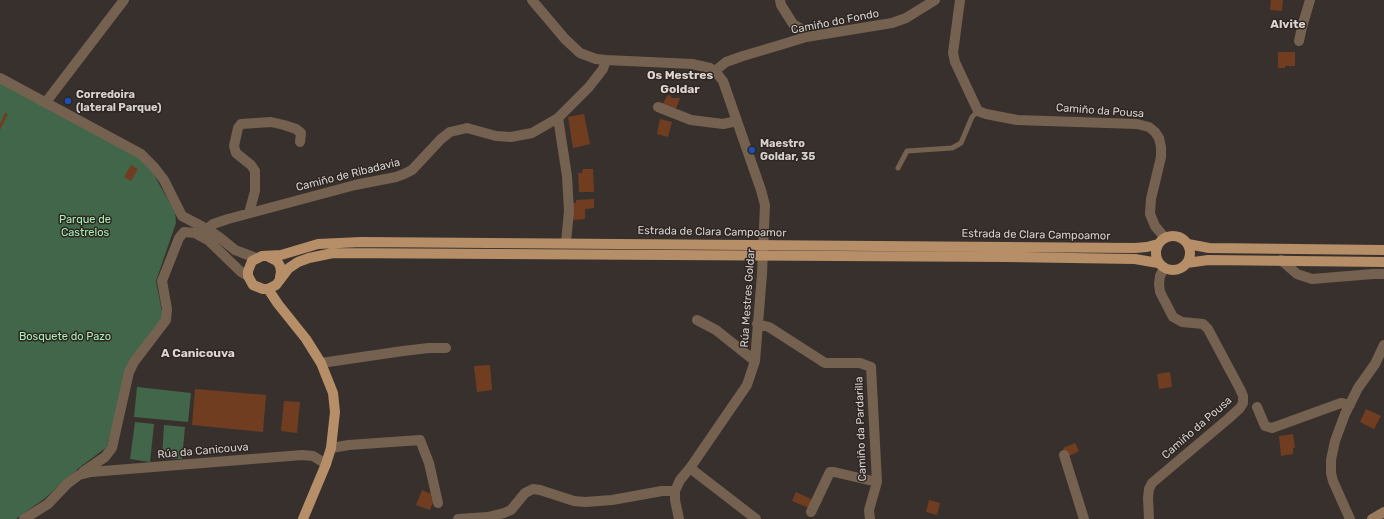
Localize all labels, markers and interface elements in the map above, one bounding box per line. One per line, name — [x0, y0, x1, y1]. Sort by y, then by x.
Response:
street label: Camiño do Fondo — [790, 7, 880, 37]
district label: Alvite — [1270, 18, 1306, 32]
district label: Os Mestres Goldar — [647, 69, 713, 97]
place label: Corredoira (lateral Parque) — [76, 88, 161, 114]
marker: Corredoira (lateral Parque) — [63, 96, 73, 106]
street label: Camiño da Pousa — [1055, 101, 1145, 121]
place label: Maestro Goldar, 35 — [760, 137, 815, 163]
marker: Maestro Goldar, 35 — [747, 145, 757, 155]
street label: Camiño de Ribadavia — [295, 156, 401, 194]
park label: Parque de Castrelos — [59, 213, 111, 239]
street label: Estrada de Clara Campoamor — [638, 224, 786, 240]
street label: Estrada de Clara Campoamor — [962, 227, 1110, 243]
street label: Rúa Mestres Goldar — [738, 248, 758, 348]
park label: Bosquete do Pazo — [19, 330, 111, 344]
district label: A Canicouva — [161, 347, 235, 361]
street label: Camiño da Pardarilla — [853, 376, 869, 482]
street label: Camiño da Pousa — [1159, 394, 1235, 462]
street label: Rúa da Canicouva — [157, 440, 249, 462]

